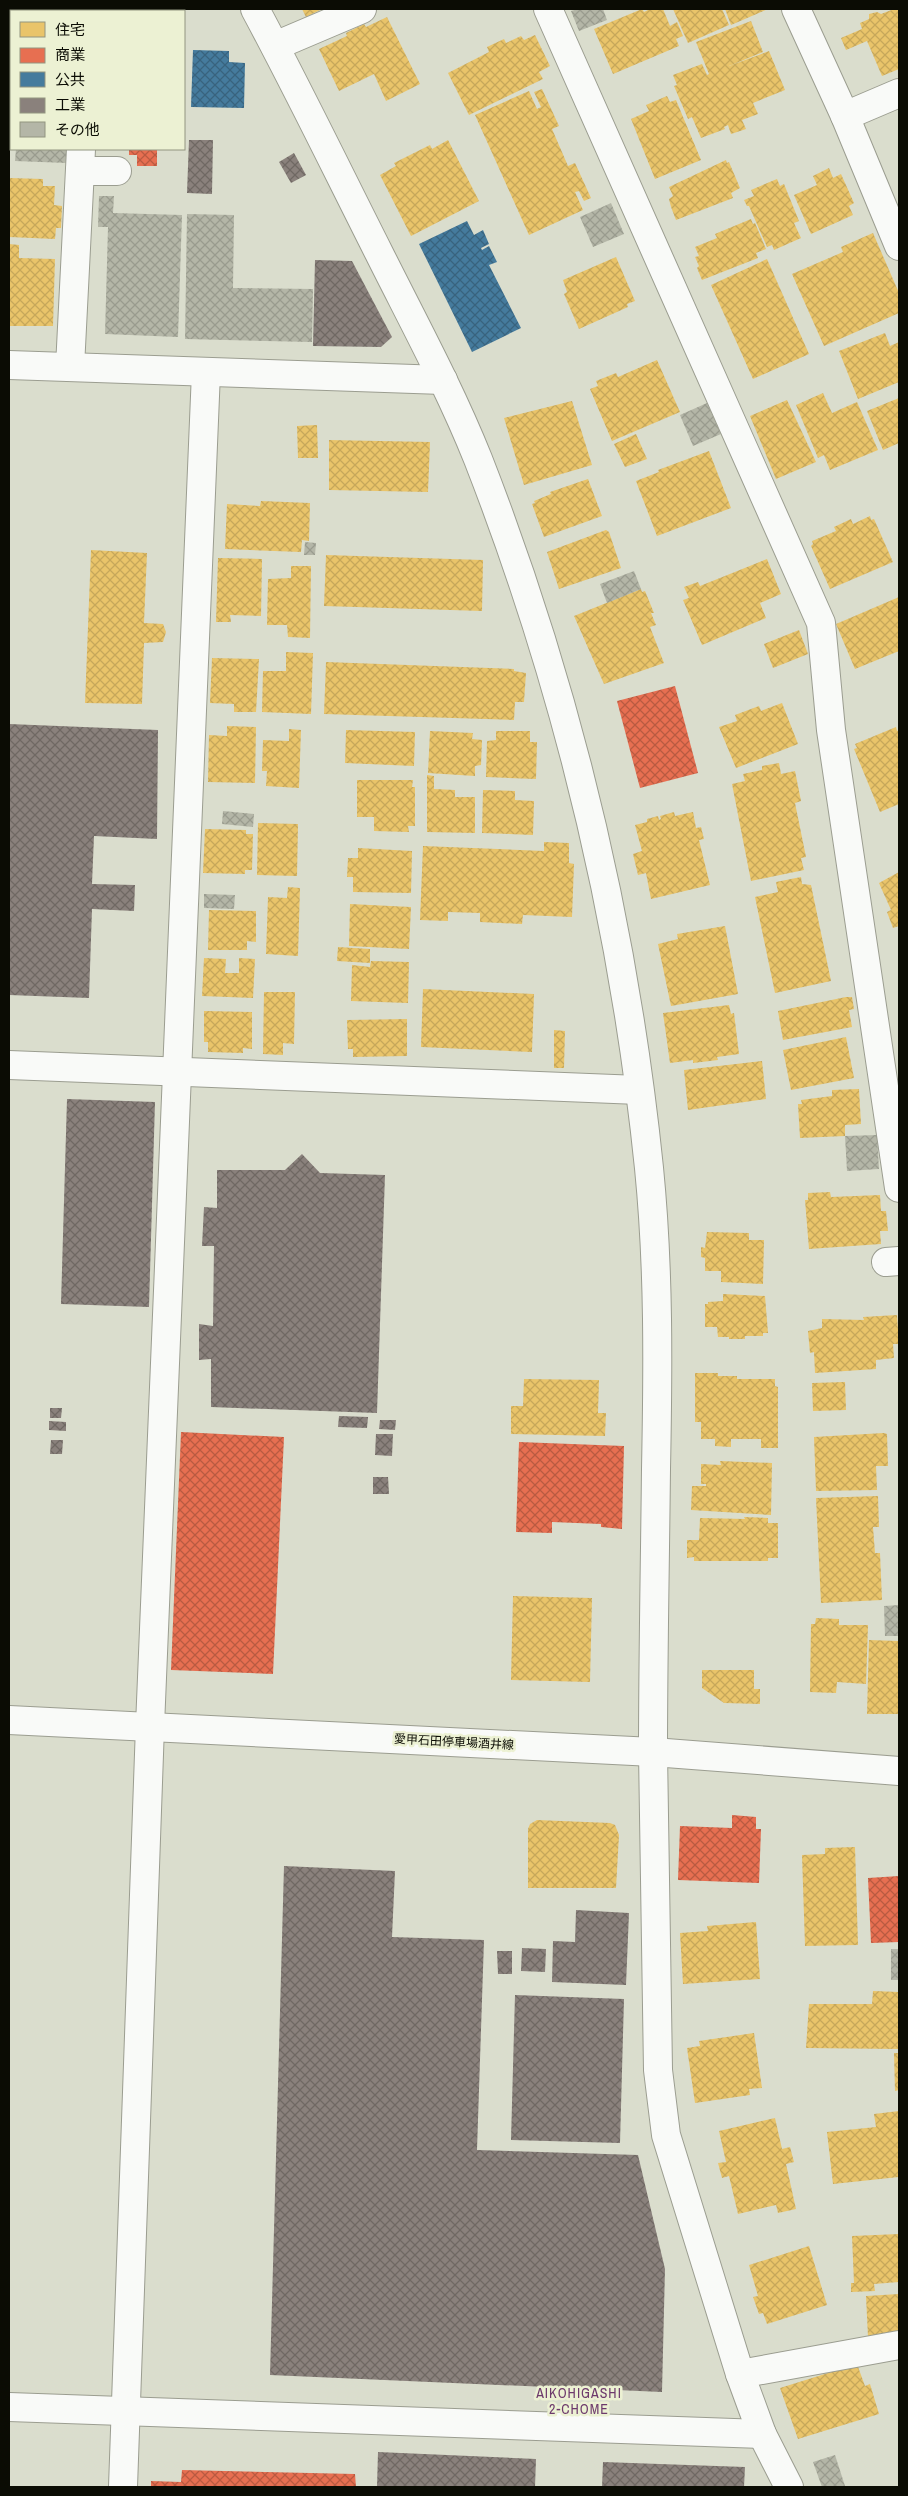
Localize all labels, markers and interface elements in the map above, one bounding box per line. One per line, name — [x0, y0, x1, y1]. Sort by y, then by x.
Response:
legend — [10, 10, 185, 150]
text: 住宅 — [55, 19, 85, 40]
text: 商業 — [55, 44, 85, 65]
text: 公共 — [55, 69, 85, 90]
text: 工業 — [55, 94, 85, 115]
text: その他 — [55, 119, 100, 140]
street label: 愛甲石田停車場酒井線 — [394, 1731, 514, 1753]
district label: AIKOHIGASHI 2-CHOME — [535, 2384, 622, 2418]

